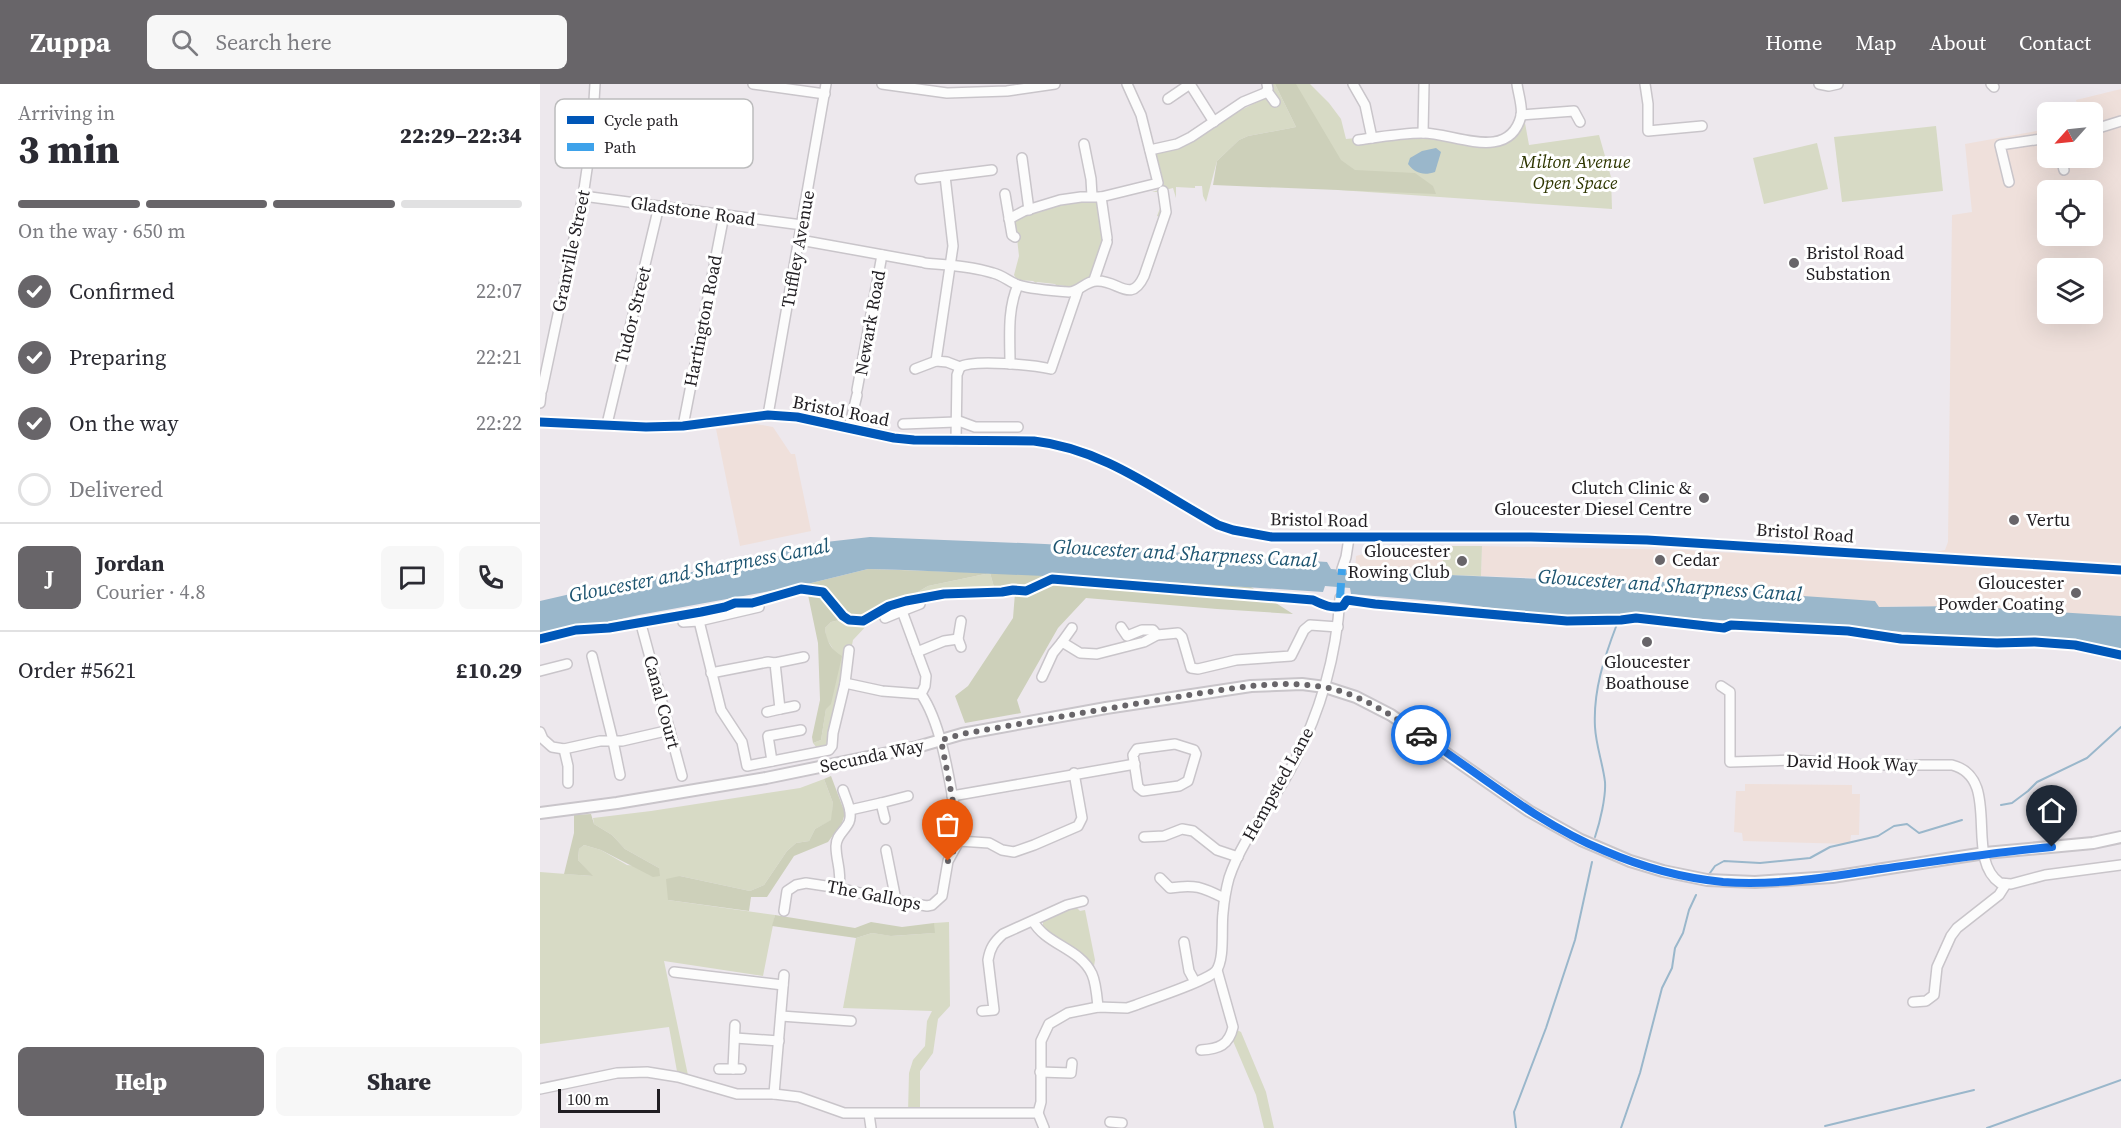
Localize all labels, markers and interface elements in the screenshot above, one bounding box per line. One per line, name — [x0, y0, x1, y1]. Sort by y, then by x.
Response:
search box — [147, 15, 567, 69]
text: Zuppa — [30, 23, 111, 61]
icon: search — [168, 26, 201, 59]
text: Search here — [216, 27, 332, 57]
text: Home — [1765, 28, 1823, 57]
text: Map — [1856, 28, 1897, 57]
text: About — [1930, 28, 1986, 57]
text: Contact — [2019, 28, 2091, 57]
text: Arriving in — [18, 99, 115, 127]
legend — [555, 99, 753, 168]
north arrow — [2037, 102, 2103, 168]
map controls — [2037, 102, 2103, 324]
text: Cycle path — [604, 109, 679, 131]
text: 22:29–22:34 — [400, 120, 522, 150]
text: 3 min — [18, 123, 120, 176]
text: Path — [604, 136, 637, 158]
park label: Milton Avenue Open Space — [1519, 149, 1631, 195]
button: locate — [2037, 180, 2103, 246]
street label: Granville Street — [545, 187, 596, 314]
street label: Tuffley Avenue — [775, 188, 820, 310]
street label: Gladstone Road — [629, 189, 757, 232]
text: On the way · 650 m — [18, 217, 185, 245]
place label: Bristol Road Substation — [1806, 240, 1904, 286]
street label: Hartington Road — [677, 253, 728, 389]
marker: Bristol Road Substation — [1787, 256, 1801, 270]
button: layers — [2037, 258, 2103, 324]
street label: Tudor Street — [608, 264, 657, 366]
street label: Newark Road — [848, 268, 891, 378]
icon: check — [18, 275, 51, 308]
text: Confirmed — [69, 276, 174, 306]
text: 22:07 — [476, 277, 522, 305]
icon: check — [18, 341, 51, 374]
text: Preparing — [69, 342, 166, 372]
text: 22:21 — [476, 343, 522, 371]
street label: Bristol Road — [791, 389, 892, 432]
icon: check — [18, 407, 51, 440]
text: On the way — [69, 408, 178, 438]
text: 22:22 — [476, 409, 522, 437]
text: Delivered — [69, 474, 163, 504]
place label: Clutch Clinic & Gloucester Diesel Centre — [1494, 475, 1692, 521]
marker: Clutch Clinic & Gloucester Diesel Centre — [1697, 491, 1711, 505]
street label: Bristol Road — [1270, 506, 1368, 533]
place label: Vertu — [2026, 507, 2070, 532]
marker: Vertu — [2007, 513, 2021, 527]
street label: Bristol Road — [1755, 517, 1855, 548]
water label: Gloucester and Sharpness Canal — [566, 531, 832, 609]
water label: Gloucester and Sharpness Canal — [1052, 532, 1318, 574]
place label: Gloucester Rowing Club — [1348, 538, 1450, 584]
button: chat — [381, 546, 444, 609]
button: phone — [459, 546, 522, 609]
place label: Cedar — [1672, 547, 1720, 572]
text: Jordan — [96, 548, 164, 578]
marker: Cedar — [1653, 553, 1667, 567]
marker: Gloucester Rowing Club — [1455, 554, 1469, 568]
text: J — [45, 562, 54, 592]
water label: Gloucester and Sharpness Canal — [1537, 562, 1803, 608]
place label: Gloucester Powder Coating — [1937, 570, 2064, 616]
text: Courier · 4.8 — [96, 578, 205, 606]
marker: Gloucester Powder Coating — [2069, 586, 2083, 600]
marker: Gloucester Boathouse — [1640, 635, 1654, 649]
place label: Gloucester Boathouse — [1604, 649, 1690, 695]
street label: Canal Court — [638, 653, 687, 751]
text: Order #5621 — [18, 655, 136, 685]
text: £10.29 — [456, 655, 522, 685]
courier — [1391, 705, 1451, 765]
icon: car — [1405, 719, 1438, 752]
street label: Hempsted Lane — [1236, 722, 1319, 845]
street label: Secunda Way — [818, 732, 927, 779]
street label: David Hook Way — [1786, 748, 1919, 777]
pin — [2026, 785, 2077, 847]
icon: home — [2035, 794, 2068, 827]
pin — [922, 799, 973, 861]
icon: bag — [931, 808, 964, 841]
street label: The Gallops — [825, 873, 923, 916]
button: Help — [18, 1047, 264, 1116]
button: Share — [276, 1047, 522, 1116]
scale bar — [558, 1086, 660, 1114]
text: 100 m — [567, 1088, 609, 1110]

